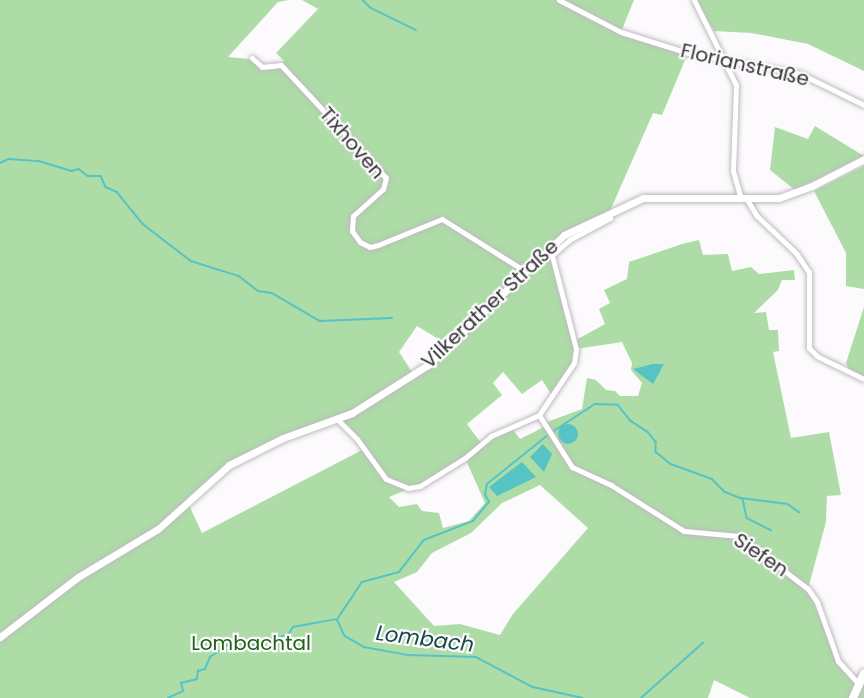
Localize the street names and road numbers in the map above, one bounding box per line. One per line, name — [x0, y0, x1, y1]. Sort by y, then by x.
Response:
street label: Florianstraße — [678, 39, 812, 91]
street label: Tixhoven — [314, 102, 390, 184]
street label: Vilkerather Straße — [417, 234, 563, 374]
street label: Siefen — [729, 528, 793, 582]

